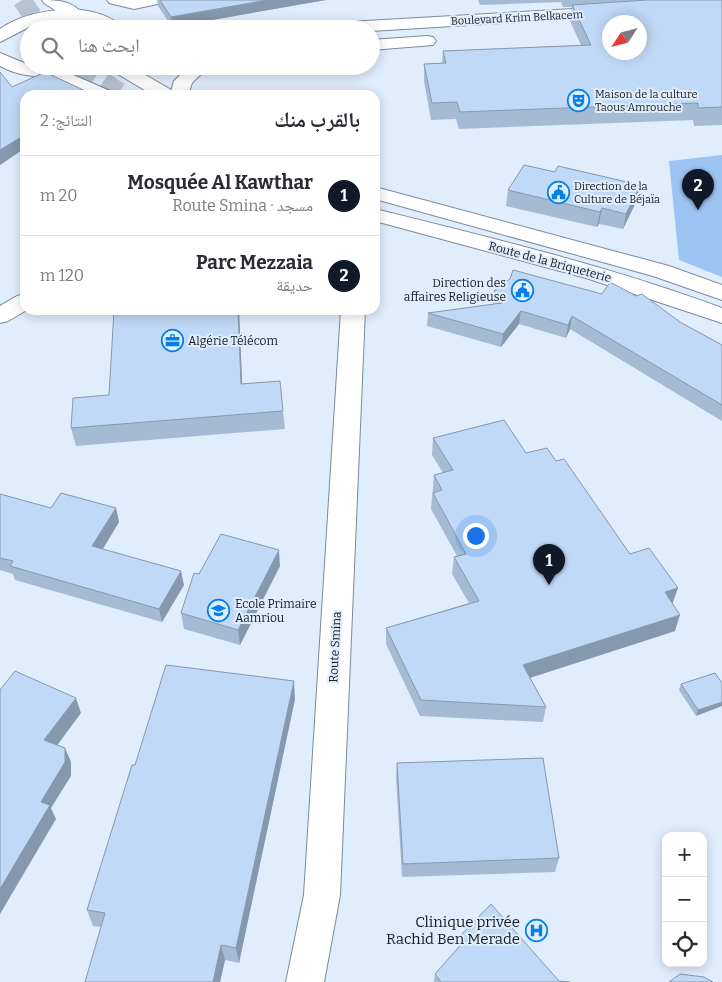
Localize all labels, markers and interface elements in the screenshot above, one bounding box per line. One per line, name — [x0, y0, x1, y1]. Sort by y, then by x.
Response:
street label: Boulevard Krim Belkacem — [451, 8, 584, 28]
north arrow — [602, 15, 647, 60]
search box — [20, 20, 380, 75]
icon: search — [38, 34, 66, 62]
text: ابحث هنا — [78, 34, 140, 57]
theatre icon: Maison de la culture Taous Amrouche — [567, 88, 591, 112]
place label: Maison de la culture Taous Amrouche — [595, 88, 698, 114]
text: بالقرب منك — [274, 107, 360, 133]
text: النتائج: 2 — [40, 111, 92, 130]
pin: 2 — [682, 169, 714, 210]
text: Mosquée Al Kawthar — [127, 171, 313, 194]
public building icon: Direction de la Culture de Béjaïa — [546, 180, 570, 204]
place label: Direction de la Culture de Béjaïa — [574, 180, 660, 206]
text: 20 m — [40, 186, 77, 205]
text: 1 — [341, 186, 347, 205]
text: مسجد · Route Smina — [172, 196, 313, 215]
street label: Route de la Briqueterie — [487, 239, 613, 285]
text: Parc Mezzaia — [196, 251, 313, 274]
text: 120 m — [40, 266, 84, 285]
text: 2 — [340, 266, 349, 285]
text: حديقة — [276, 276, 313, 295]
place label: Direction des affaires Religieuse — [404, 276, 506, 304]
public building icon: Direction des affaires Religieuse — [510, 278, 534, 302]
office icon: Algérie Télécom — [160, 329, 184, 353]
place label: Algérie Télécom — [188, 334, 278, 348]
your location — [463, 523, 489, 549]
pin: 1 — [533, 544, 565, 585]
place label: Ecole Primaire Aamriou — [235, 597, 316, 625]
school or university icon: Ecole Primaire Aamriou — [207, 599, 231, 623]
street label: Route Smina — [326, 611, 344, 683]
map controls — [662, 832, 707, 967]
button: + — [662, 832, 707, 877]
button: − — [662, 877, 707, 922]
place label: Clinique privée Rachid Ben Merade — [386, 913, 520, 948]
hospital icon: Clinique privée Rachid Ben Merade — [524, 919, 548, 943]
button: locate — [662, 922, 707, 967]

